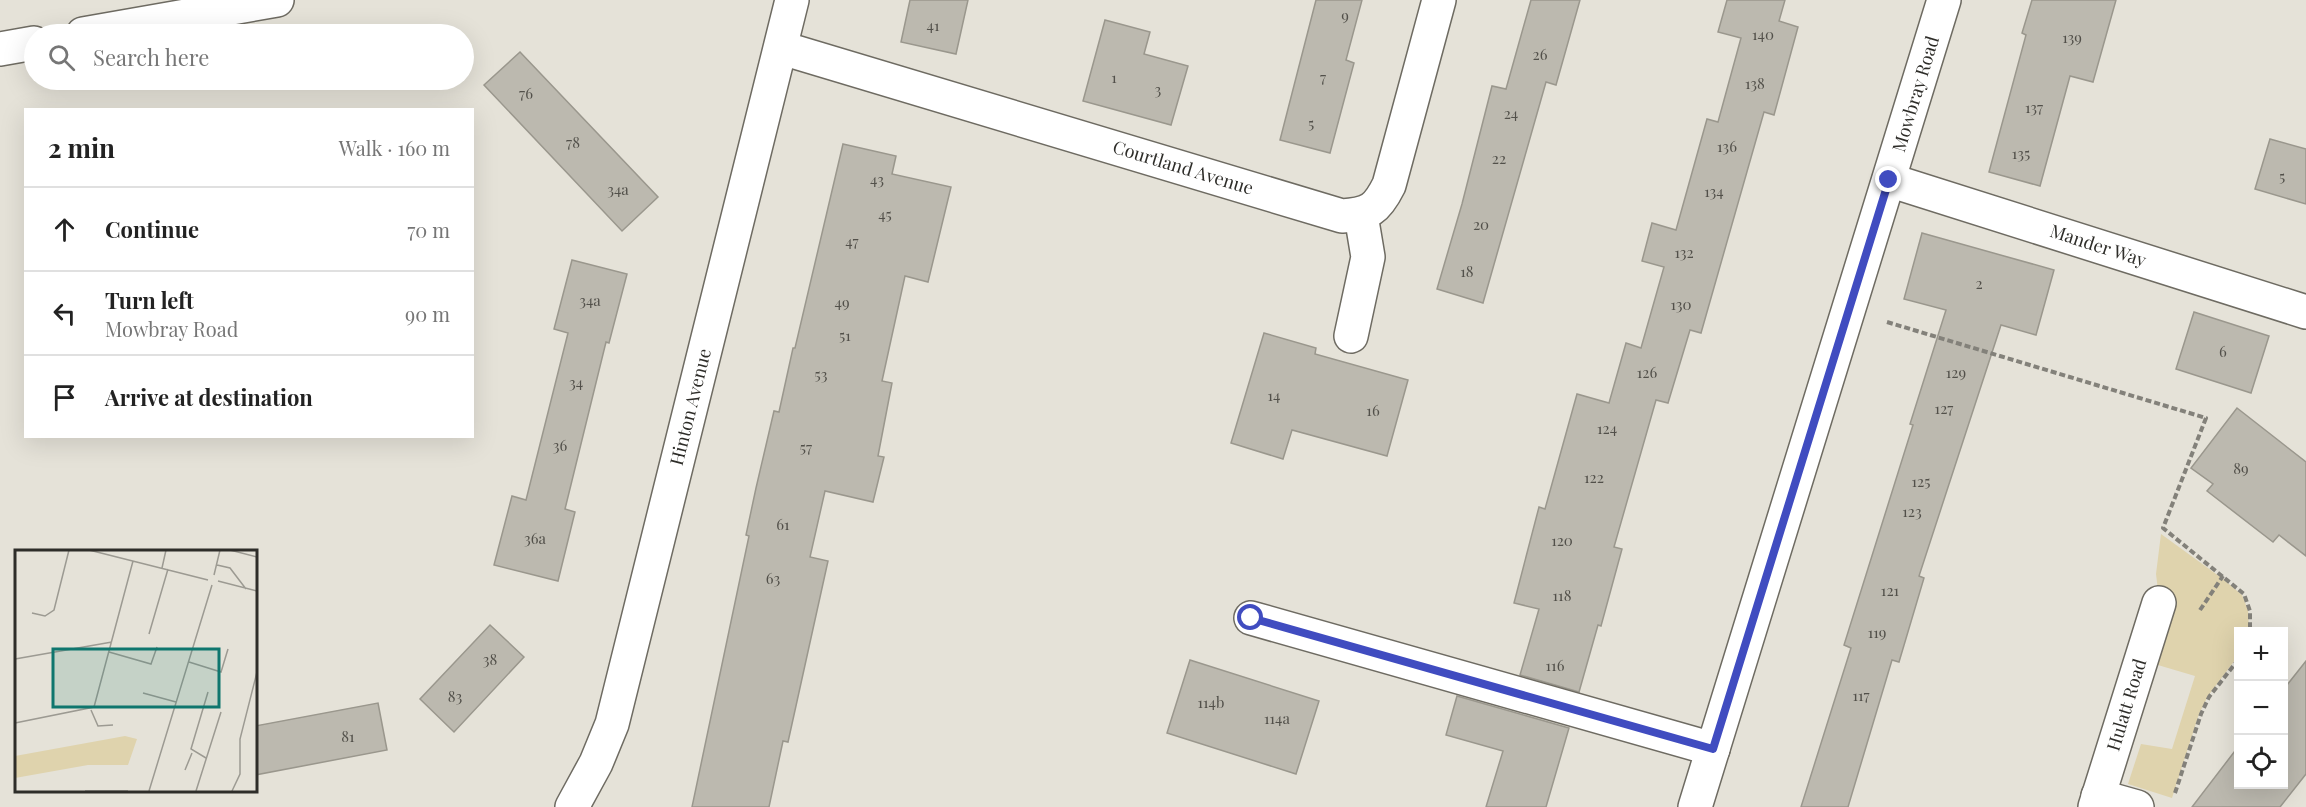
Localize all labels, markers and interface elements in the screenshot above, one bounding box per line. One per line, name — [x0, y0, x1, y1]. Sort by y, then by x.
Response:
house number: 9 — [1341, 5, 1349, 25]
house number: 41 — [927, 15, 940, 35]
search box — [24, 24, 474, 90]
house number: 140 — [1752, 24, 1774, 44]
house number: 139 — [2062, 27, 2082, 47]
street label: Mowbray Road — [1886, 32, 1944, 155]
icon: search — [45, 41, 78, 74]
text: Search here — [93, 42, 209, 72]
house number: 26 — [1533, 44, 1548, 64]
house number: 1 — [1111, 67, 1117, 87]
house number: 7 — [1320, 67, 1326, 87]
house number: 138 — [1745, 73, 1765, 93]
house number: 3 — [1155, 79, 1162, 99]
house number: 76 — [519, 83, 533, 103]
house number: 137 — [2025, 97, 2043, 117]
house number: 24 — [1504, 103, 1518, 123]
house number: 5 — [1308, 113, 1314, 133]
text: 2 min — [48, 130, 115, 165]
house number: 78 — [566, 132, 580, 152]
text: Walk · 160 m — [339, 134, 450, 161]
street label: Courtland Avenue — [1110, 134, 1256, 200]
house number: 136 — [1717, 136, 1737, 156]
house number: 135 — [2012, 143, 2030, 163]
house number: 22 — [1492, 148, 1506, 168]
route end — [1875, 166, 1901, 192]
house number: 5 — [2279, 166, 2285, 186]
house number: 43 — [870, 169, 884, 189]
house number: 34a — [607, 179, 629, 199]
house number: 134 — [1704, 181, 1724, 201]
house number: 45 — [878, 204, 892, 224]
icon: ahead — [48, 213, 81, 246]
text: Continue — [105, 214, 199, 244]
house number: 20 — [1473, 214, 1489, 234]
text: 70 m — [407, 216, 450, 243]
street label: Mander Way — [2047, 218, 2149, 272]
house number: 47 — [845, 231, 859, 251]
house number: 132 — [1674, 242, 1694, 262]
house number: 18 — [1460, 261, 1474, 281]
house number: 2 — [1975, 273, 1983, 293]
text: Turn left — [105, 285, 194, 315]
house number: 34a — [579, 290, 601, 310]
house number: 49 — [834, 292, 850, 312]
house number: 130 — [1670, 294, 1692, 314]
icon: left — [48, 297, 81, 330]
text: 90 m — [405, 300, 450, 327]
text: Mowbray Road — [105, 315, 238, 342]
house number: 51 — [839, 325, 851, 345]
house number: 6 — [2219, 341, 2227, 361]
street label: Hinton Avenue — [664, 346, 716, 468]
house number: 126 — [1637, 362, 1657, 382]
house number: 129 — [1946, 362, 1966, 382]
house number: 53 — [815, 364, 828, 384]
house number: 34 — [569, 372, 583, 392]
icon: arrive — [48, 381, 81, 414]
text: Arrive at destination — [105, 382, 313, 412]
house number: 14 — [1268, 385, 1280, 405]
house number: 127 — [1935, 398, 1953, 418]
house number: 16 — [1366, 400, 1380, 420]
house number: 124 — [1597, 418, 1617, 438]
house number: 36 — [553, 435, 567, 455]
house number: 57 — [800, 437, 812, 457]
house number: 89 — [2233, 458, 2249, 478]
house number: 122 — [1584, 467, 1604, 487]
house number: 125 — [1912, 471, 1930, 491]
house number: 123 — [1902, 501, 1922, 521]
house number: 61 — [776, 514, 790, 534]
house number: 36a — [524, 528, 547, 548]
house number: 120 — [1551, 530, 1573, 550]
inset map — [15, 550, 256, 792]
house number: 63 — [766, 568, 780, 588]
house number: 121 — [1881, 580, 1900, 600]
house number: 118 — [1553, 585, 1572, 605]
route start — [1237, 604, 1263, 630]
house number: 119 — [1868, 622, 1886, 642]
map controls — [2234, 627, 2288, 789]
button: + — [2234, 627, 2288, 681]
house number: 38 — [483, 649, 497, 669]
house number: 116 — [1546, 655, 1565, 675]
street label: Hulatt Road — [2101, 655, 2152, 754]
button: − — [2234, 681, 2288, 735]
house number: 117 — [1852, 685, 1870, 705]
house number: 83 — [448, 686, 462, 706]
house number: 114b — [1198, 692, 1224, 712]
house number: 114a — [1264, 708, 1291, 728]
house number: 81 — [341, 726, 355, 746]
button: locate — [2234, 735, 2288, 789]

